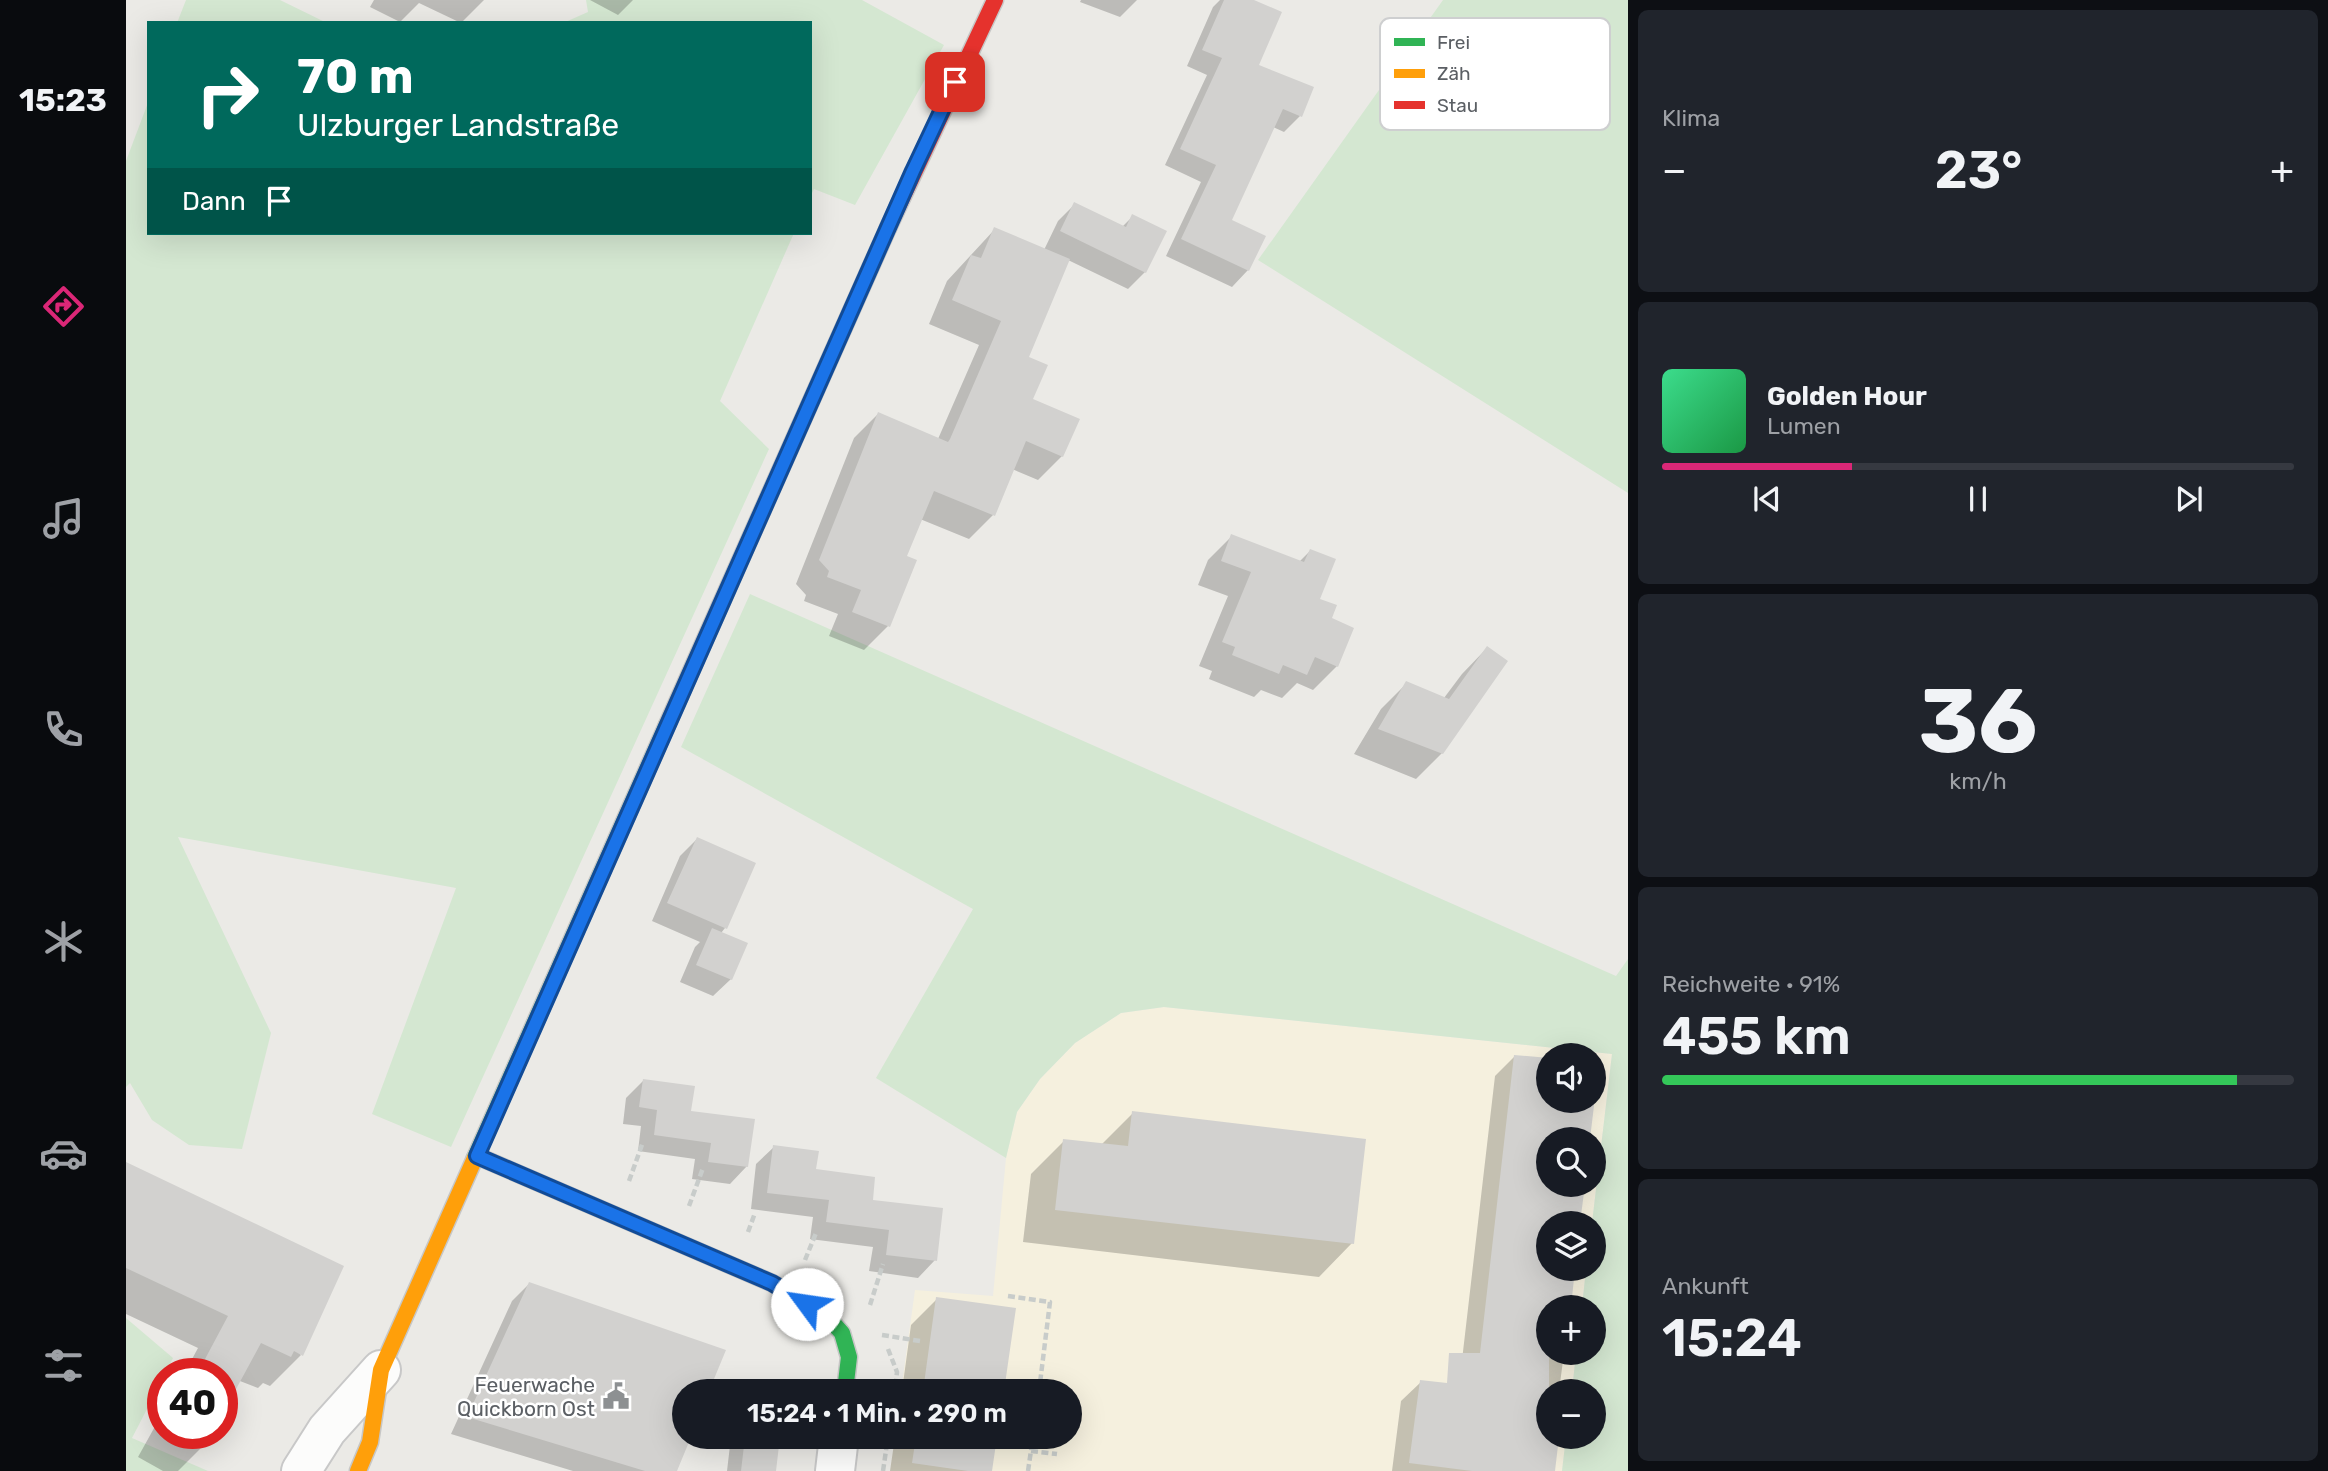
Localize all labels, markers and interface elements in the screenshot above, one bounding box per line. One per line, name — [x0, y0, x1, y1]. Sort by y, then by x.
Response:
legend — [1380, 18, 1610, 130]
text: Frei — [1437, 31, 1470, 54]
text: 70 m — [297, 47, 414, 105]
icon: right — [182, 49, 273, 140]
pin — [925, 52, 985, 112]
text: Zäh — [1437, 62, 1470, 85]
icon: arrive — [936, 63, 974, 101]
text: 15:23 — [19, 81, 107, 119]
text: Stau — [1437, 94, 1478, 117]
text: Klima — [1662, 104, 1720, 132]
text: Ulzburger Landstraße — [297, 106, 619, 144]
text: 23° — [1935, 139, 2022, 201]
text: − — [1662, 147, 1687, 193]
text: + — [2270, 147, 2294, 193]
icon: arrive — [260, 182, 298, 220]
text: Dann — [182, 186, 246, 217]
icon: directions — [39, 282, 88, 331]
text: Golden Hour — [1767, 381, 1927, 412]
text: Lumen — [1767, 412, 1841, 440]
icon: previous — [1748, 480, 1786, 518]
icon: pause — [1959, 480, 1997, 518]
icon: next — [2170, 480, 2208, 518]
icon: music — [39, 494, 88, 543]
text: 36 — [1918, 667, 2038, 775]
icon: phone — [39, 705, 88, 754]
text: km/h — [1949, 767, 2007, 795]
icon: climate — [39, 917, 88, 966]
text: Reichweite · 91% — [1662, 970, 1840, 998]
text: 455 km — [1662, 1005, 1851, 1067]
map controls — [1536, 1043, 1606, 1449]
button: sound — [1536, 1043, 1606, 1113]
button: search — [1536, 1127, 1606, 1197]
icon: car — [39, 1129, 88, 1178]
button: layers — [1536, 1211, 1606, 1281]
position arrow — [770, 1267, 844, 1341]
text: Ankunft — [1662, 1272, 1749, 1300]
button: + — [1536, 1295, 1606, 1365]
text: 15:24 — [1662, 1307, 1802, 1369]
icon: filters — [39, 1341, 88, 1390]
speed limit sign: 40 — [147, 1358, 238, 1449]
place label: Feuerwache Quickborn Ost — [457, 1372, 595, 1421]
button: − — [1536, 1379, 1606, 1449]
public building icon: Feuerwache Quickborn Ost — [601, 1381, 631, 1411]
text: 15:24 · 1 Min. · 290 m — [747, 1398, 1007, 1429]

